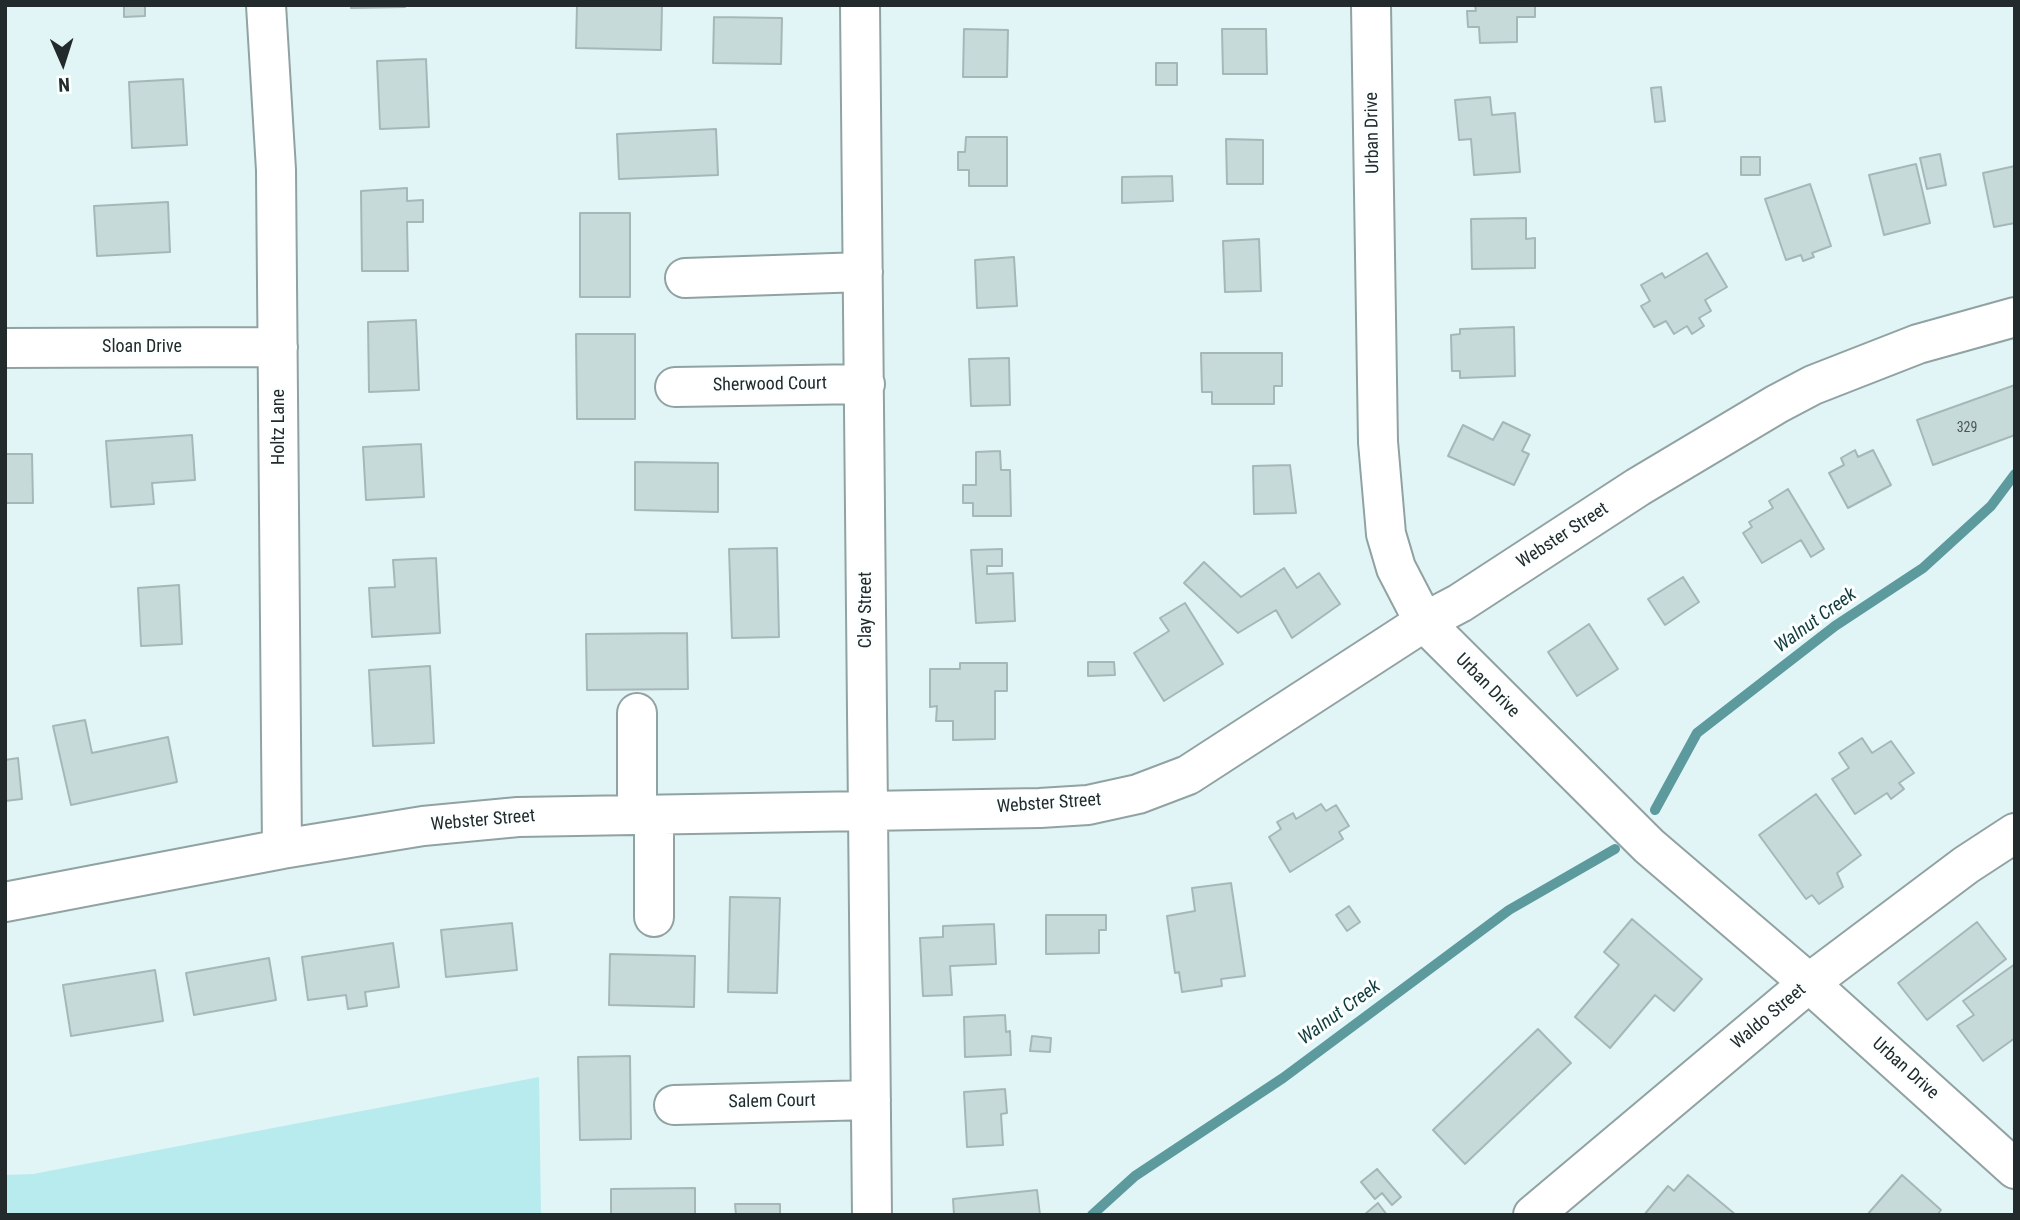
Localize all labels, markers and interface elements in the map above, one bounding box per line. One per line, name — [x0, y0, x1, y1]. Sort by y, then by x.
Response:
north arrow — [28, 28, 98, 98]
text: N — [58, 73, 71, 96]
street label: Urban Drive — [1361, 92, 1385, 174]
street label: Sloan Drive — [102, 336, 182, 358]
street label: Sherwood Court — [713, 373, 827, 397]
street label: Holtz Lane — [268, 389, 290, 465]
house number: 329 — [1957, 420, 1977, 436]
street label: Webster Street — [1513, 498, 1613, 574]
street label: Clay Street — [855, 572, 877, 648]
water label: Walnut Creek — [1771, 584, 1861, 658]
street label: Urban Drive — [1450, 649, 1524, 723]
street label: Webster Street — [996, 790, 1102, 818]
street label: Webster Street — [430, 806, 536, 836]
water label: Walnut Creek — [1295, 976, 1385, 1050]
street label: Waldo Street — [1727, 980, 1811, 1054]
street label: Urban Drive — [1867, 1034, 1943, 1104]
street label: Salem Court — [728, 1090, 816, 1114]

